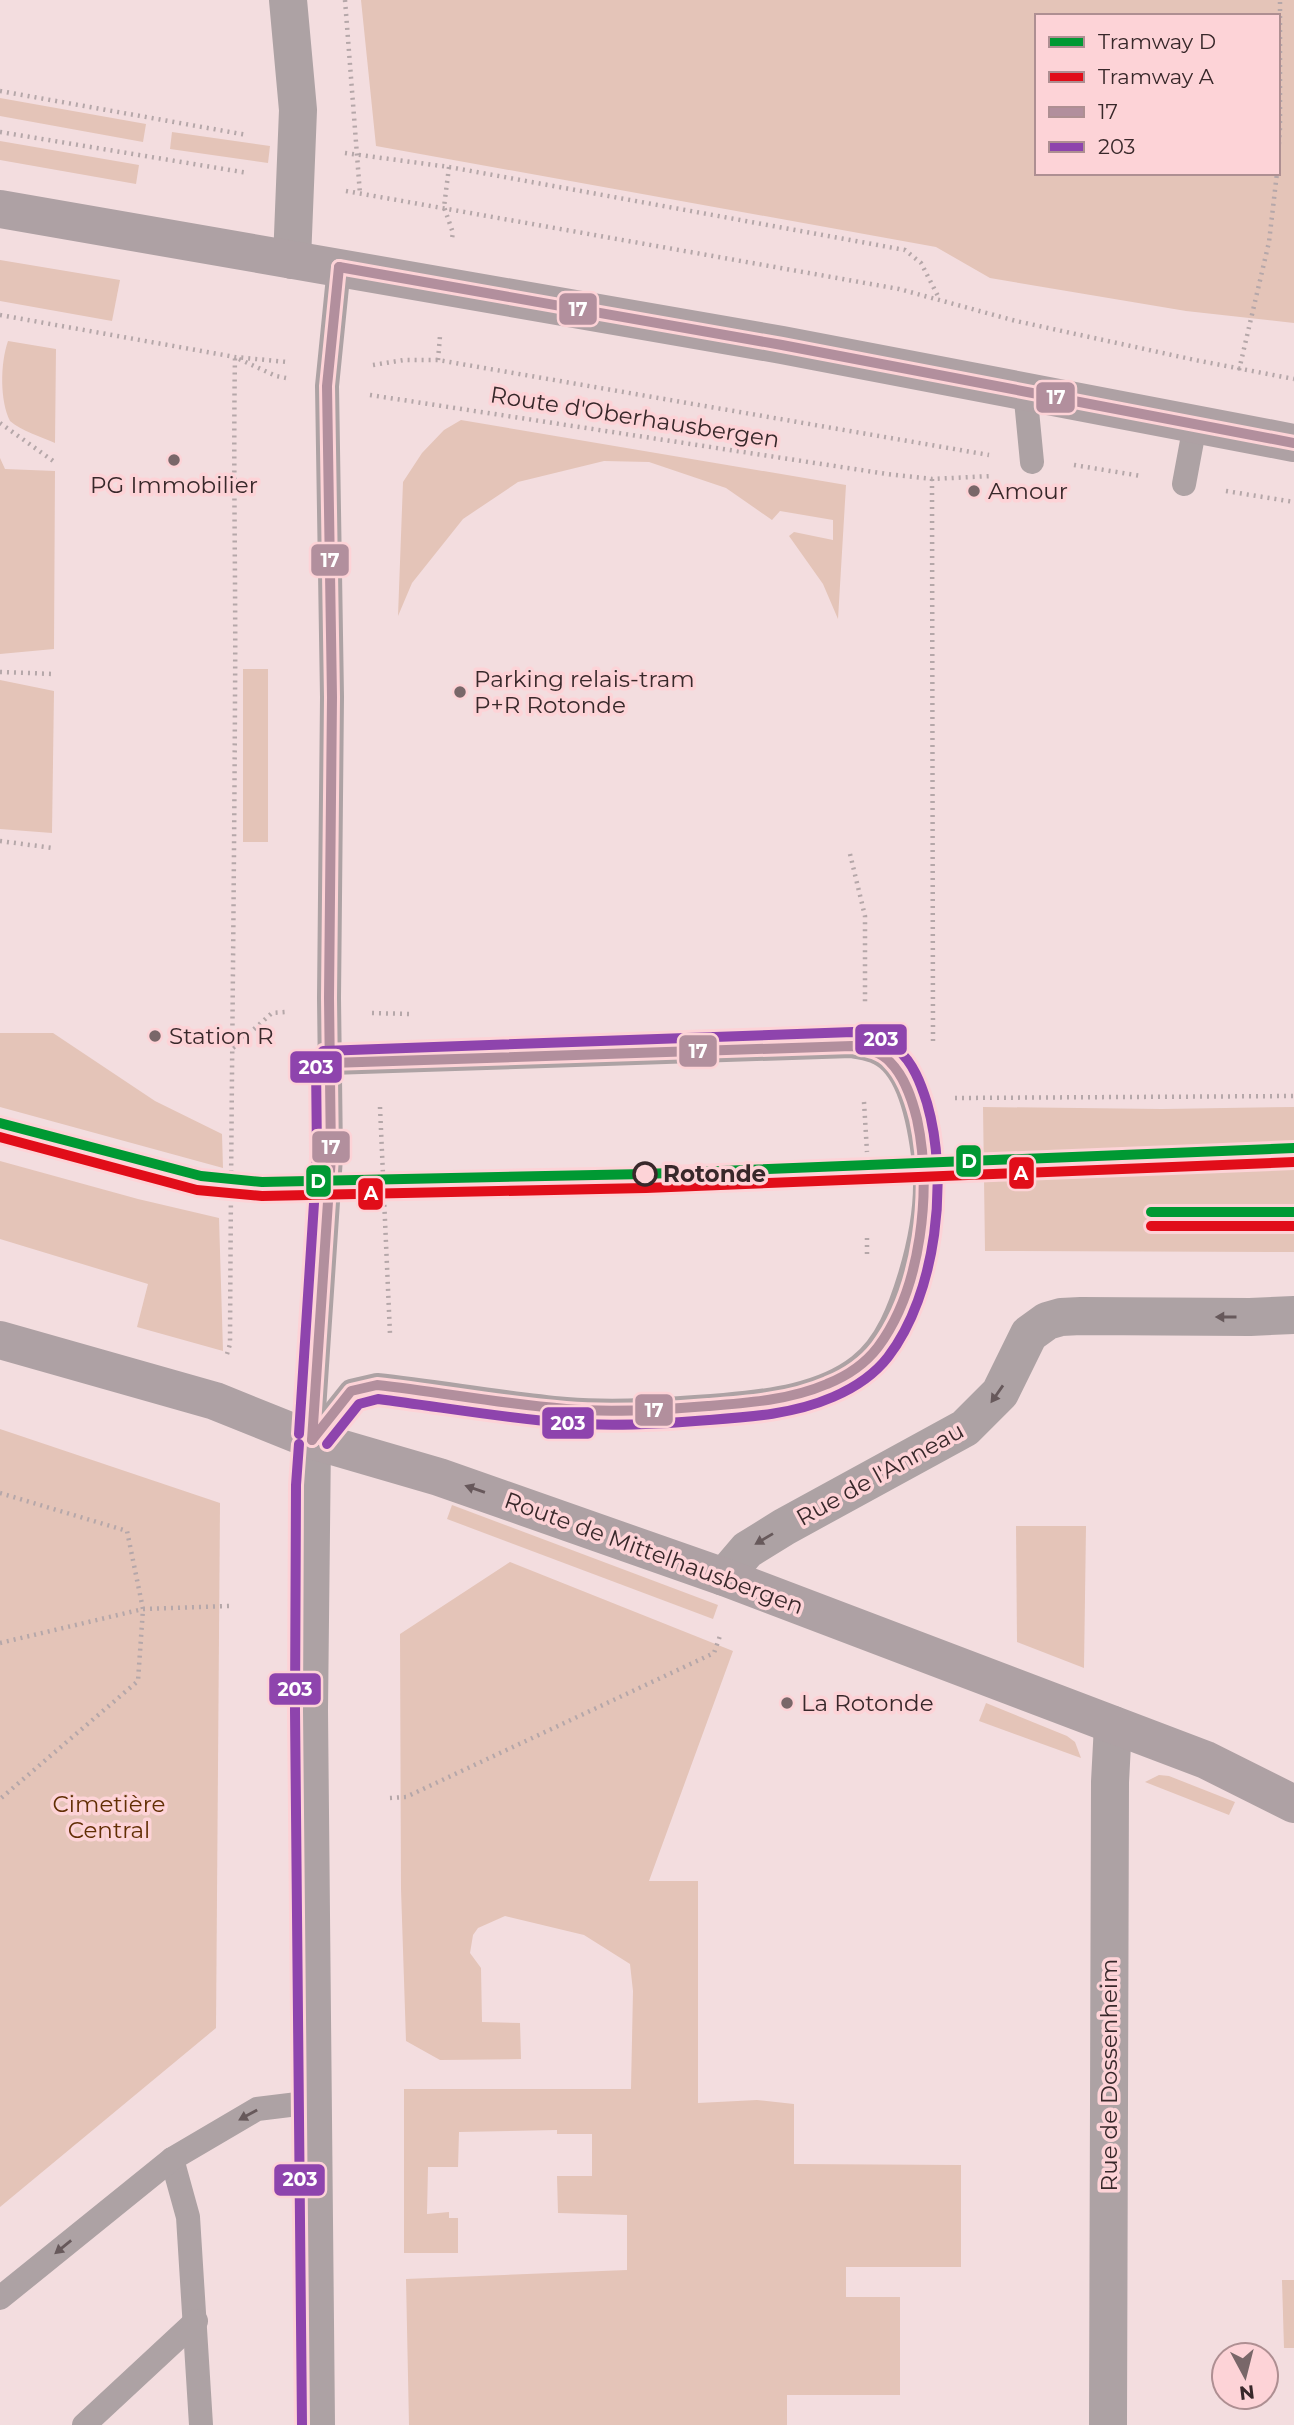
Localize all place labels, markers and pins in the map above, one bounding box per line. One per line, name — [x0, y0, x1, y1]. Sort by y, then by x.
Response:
marker: PG Immobilier — [166, 452, 182, 468]
place label: PG Immobilier — [90, 471, 258, 499]
place label: Amour — [988, 477, 1068, 505]
marker: Amour — [966, 483, 982, 499]
place label: Parking relais-tram P+R Rotonde — [474, 665, 695, 719]
marker: Parking relais-tram P+R Rotonde — [452, 684, 468, 700]
place label: Station R — [169, 1022, 274, 1050]
marker: Station R — [147, 1028, 163, 1044]
place label: Rotonde — [663, 1160, 766, 1188]
marker: Rotonde — [633, 1162, 657, 1186]
place label: La Rotonde — [801, 1689, 934, 1717]
marker: La Rotonde — [779, 1695, 795, 1711]

